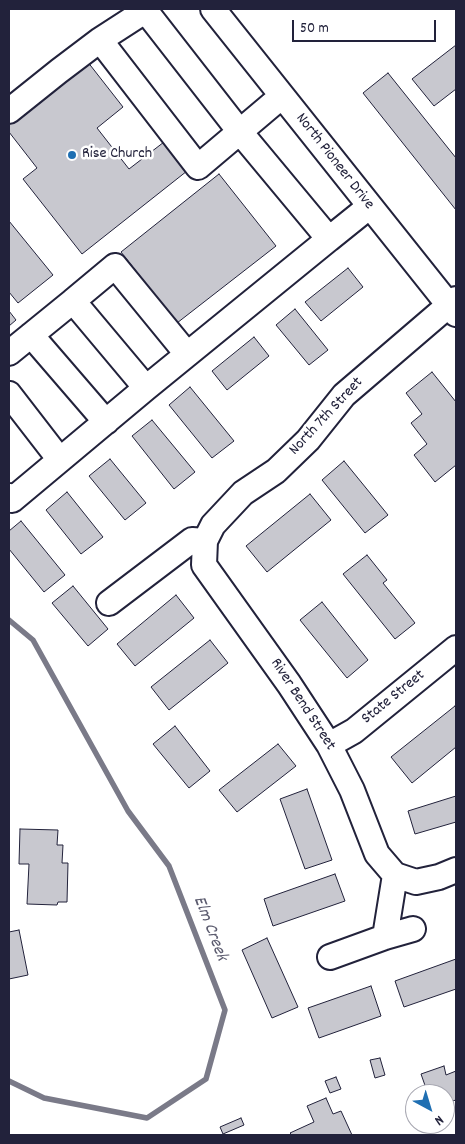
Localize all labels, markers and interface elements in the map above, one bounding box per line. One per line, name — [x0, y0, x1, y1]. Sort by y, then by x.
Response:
scale bar — [295, 10, 439, 42]
text: 50 m — [300, 18, 329, 40]
street label: North Pioneer Drive — [290, 110, 378, 214]
place label: Rise Church — [82, 145, 152, 165]
marker: Rise Church — [66, 149, 78, 161]
street label: North 7th Street — [286, 374, 368, 460]
street label: River Bend Street — [265, 655, 339, 755]
street label: State Street — [358, 667, 430, 729]
water label: Elm Creek — [187, 894, 231, 964]
north arrow — [405, 1084, 455, 1134]
text: N — [430, 1110, 448, 1130]

